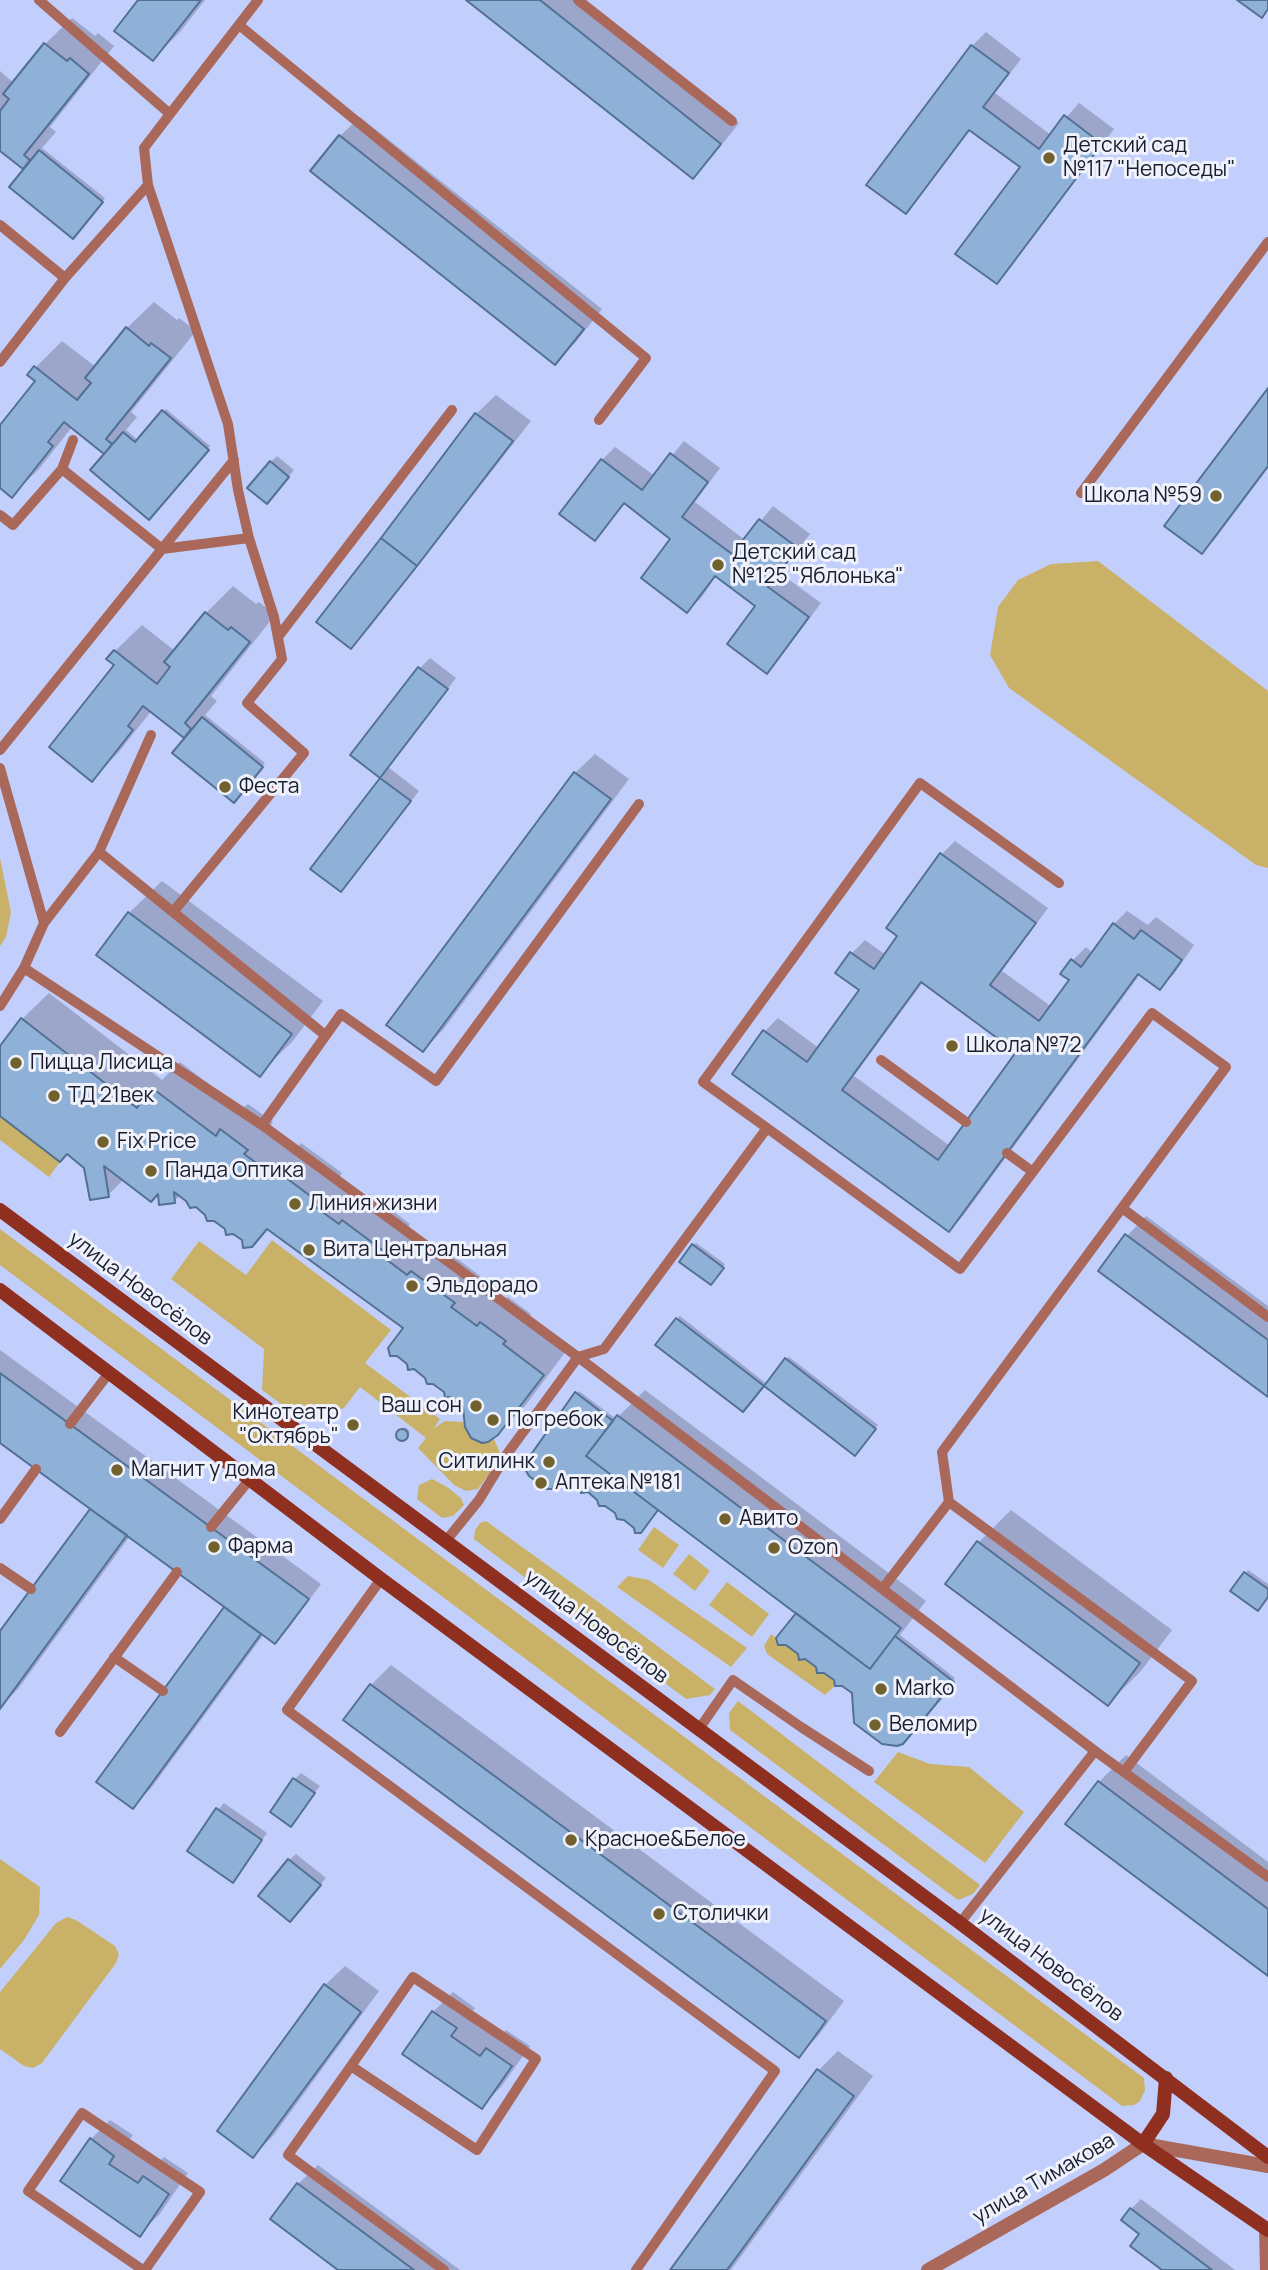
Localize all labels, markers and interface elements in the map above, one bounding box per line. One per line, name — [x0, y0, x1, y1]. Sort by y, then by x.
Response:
place label: Детский сад №117 "Непоседы" — [1063, 133, 1235, 183]
marker: Детский сад №117 "Непоседы" — [1041, 150, 1057, 166]
place label: Школа №59 — [1084, 483, 1202, 509]
marker: Школа №59 — [1208, 488, 1224, 504]
place label: Детский сад №125 "Яблонька" — [732, 540, 903, 590]
marker: Детский сад №125 "Яблонька" — [710, 557, 726, 573]
place label: Феста — [239, 774, 299, 800]
marker: Феста — [217, 779, 233, 795]
place label: Школа №72 — [966, 1033, 1081, 1059]
marker: Школа №72 — [944, 1038, 960, 1054]
place label: Пицца Лисица — [30, 1050, 173, 1076]
marker: Пицца Лисица — [8, 1055, 24, 1071]
place label: ТД 21век — [68, 1083, 154, 1109]
marker: ТД 21век — [46, 1088, 62, 1104]
place label: Fix Price — [117, 1129, 196, 1155]
marker: Fix Price — [95, 1134, 111, 1150]
place label: Панда Оптика — [165, 1158, 304, 1184]
marker: Панда Оптика — [143, 1163, 159, 1179]
place label: Линия жизни — [309, 1191, 437, 1217]
marker: Линия жизни — [287, 1196, 303, 1212]
street label: улица Новосёлов — [63, 1227, 217, 1351]
place label: Вита Центральная — [323, 1237, 507, 1263]
marker: Вита Центральная — [301, 1242, 317, 1258]
place label: Эльдорадо — [426, 1273, 538, 1299]
marker: Эльдорадо — [404, 1278, 420, 1294]
place label: Ваш сон — [381, 1393, 462, 1419]
marker: Ваш сон — [468, 1398, 484, 1414]
place label: Кинотеатр "Октябрь" — [233, 1400, 339, 1450]
place label: Погребок — [507, 1407, 603, 1433]
marker: Погребок — [485, 1412, 501, 1428]
marker: Кинотеатр "Октябрь" — [345, 1417, 361, 1433]
place label: Ситилинк — [439, 1449, 535, 1475]
marker: Ситилинк — [541, 1454, 557, 1470]
place label: Магнит у дома — [131, 1457, 276, 1483]
marker: Магнит у дома — [109, 1462, 125, 1478]
place label: Аптека №181 — [555, 1470, 681, 1496]
marker: Аптека №181 — [533, 1475, 549, 1491]
place label: Авито — [739, 1506, 798, 1532]
marker: Авито — [717, 1511, 733, 1527]
place label: Фарма — [228, 1534, 293, 1560]
place label: Ozon — [788, 1535, 838, 1561]
marker: Фарма — [206, 1539, 222, 1555]
marker: Ozon — [766, 1540, 782, 1556]
street label: улица Новосёлов — [519, 1565, 673, 1689]
place label: Marko — [895, 1676, 955, 1702]
marker: Marko — [873, 1681, 889, 1697]
place label: Веломир — [889, 1712, 978, 1738]
marker: Веломир — [867, 1717, 883, 1733]
place label: Красное&Белое — [585, 1827, 746, 1853]
marker: Красное&Белое — [563, 1832, 579, 1848]
place label: Столички — [673, 1901, 769, 1927]
street label: улица Новосёлов — [974, 1903, 1128, 2027]
marker: Столички — [651, 1906, 667, 1922]
street label: улица Тимакова — [969, 2128, 1119, 2230]

